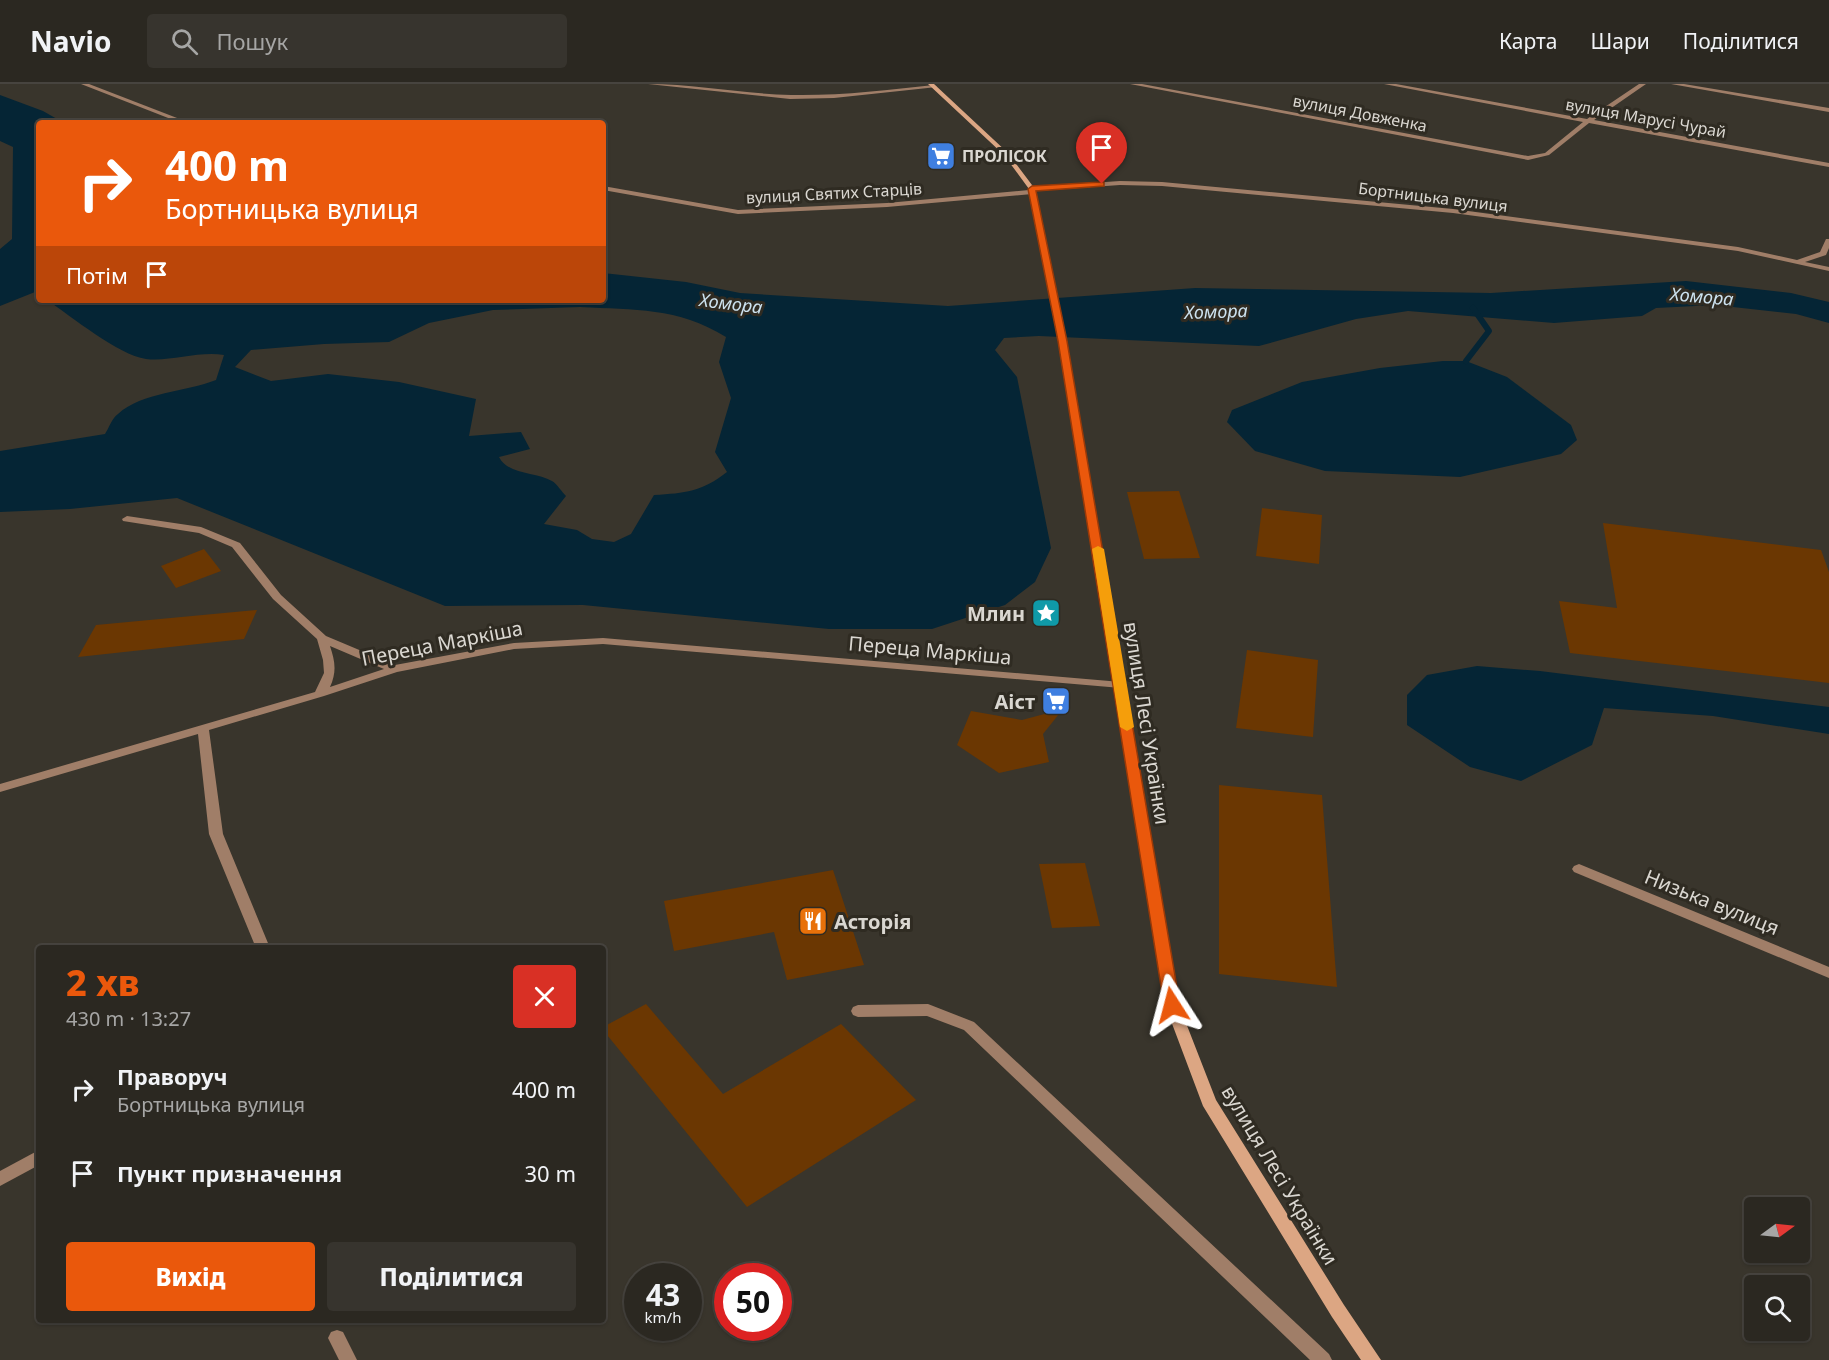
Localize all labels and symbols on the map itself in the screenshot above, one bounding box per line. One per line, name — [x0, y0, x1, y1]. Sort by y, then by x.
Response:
street label: вулиця Довженка — [1291, 89, 1429, 137]
street label: вулиця Марусі Чурай — [1564, 93, 1728, 143]
pin — [1076, 122, 1127, 184]
supermarket icon: ПРОЛІСОК — [925, 140, 957, 172]
place label: ПРОЛІСОК — [962, 145, 1048, 167]
street label: вулиця Святих Старців — [745, 177, 923, 209]
street label: Бортницька вулиця — [1357, 177, 1509, 217]
water label: Хомора — [1668, 281, 1735, 311]
water label: Хомора — [697, 287, 764, 319]
water label: Хомора — [1183, 298, 1248, 324]
place icon: Млин — [1030, 597, 1062, 629]
place label: Млин — [967, 600, 1025, 627]
street label: Переца Маркіша — [359, 614, 525, 672]
street label: вулиця Лесі Українки — [1118, 620, 1176, 826]
street label: Переца Маркіша — [847, 629, 1013, 671]
supermarket icon: Аіст — [1040, 685, 1072, 717]
place label: Аіст — [994, 688, 1035, 715]
street label: Низька вулиця — [1641, 863, 1783, 941]
restaurant icon: Асторія — [797, 905, 829, 937]
place label: Асторія — [834, 908, 911, 935]
position arrow — [1140, 973, 1204, 1037]
street label: вулиця Лесі Українки — [1216, 1080, 1344, 1270]
north arrow — [1744, 1197, 1810, 1263]
speed limit sign: 50 — [714, 1263, 792, 1341]

